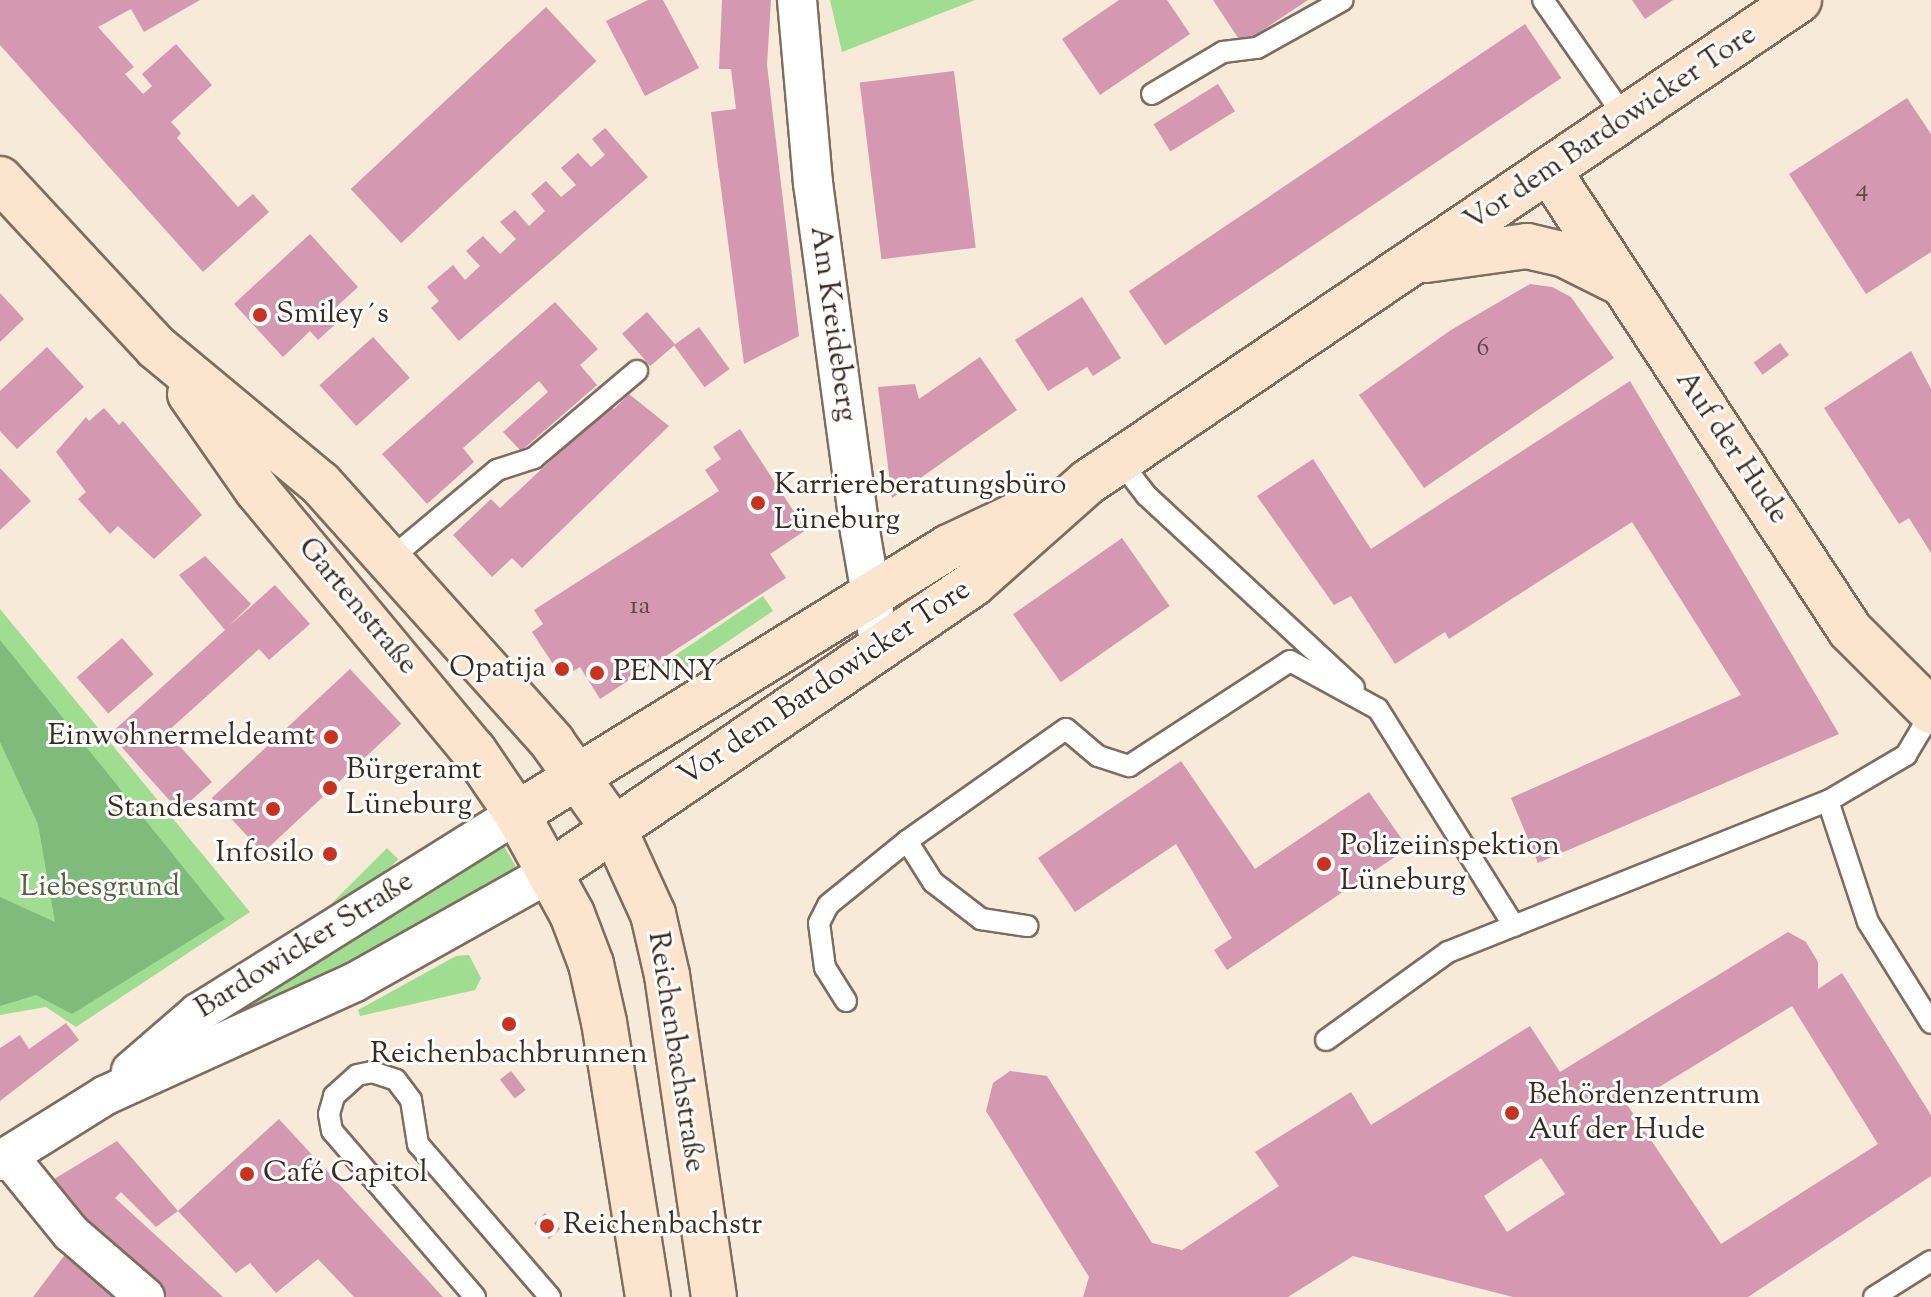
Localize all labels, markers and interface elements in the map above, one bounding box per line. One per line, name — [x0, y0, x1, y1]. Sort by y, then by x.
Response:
street label: Vor dem Bardowicker Tore — [1458, 18, 1764, 240]
house number: 4 — [1855, 174, 1869, 206]
street label: Am Kreideberg — [800, 224, 864, 424]
place label: Smiley´s — [276, 297, 389, 333]
marker: Smiley´s — [251, 306, 269, 324]
house number: 6 — [1477, 333, 1489, 365]
street label: Auf der Hude — [1667, 364, 1795, 532]
place label: Karriereberatungsbüro Lüneburg — [774, 468, 1067, 538]
marker: Karriereberatungsbüro Lüneburg — [749, 494, 767, 512]
street label: Gartenstraße — [289, 531, 425, 683]
street label: Vor dem Bardowicker Tore — [672, 573, 978, 795]
house number: 1a — [630, 591, 650, 623]
place label: Opatija — [449, 651, 546, 687]
place label: PENNY — [613, 655, 717, 691]
marker: Opatija — [553, 660, 571, 678]
marker: PENNY — [588, 664, 606, 682]
place label: Einwohnermeldeamt — [48, 719, 315, 755]
marker: Einwohnermeldeamt — [322, 728, 340, 746]
place label: Bürgeramt Lüneburg — [346, 753, 482, 824]
marker: Bürgeramt Lüneburg — [321, 779, 339, 797]
place label: Standesamt — [107, 791, 257, 827]
marker: Standesamt — [264, 800, 282, 818]
place label: Polizeiinspektion Lüneburg — [1340, 829, 1560, 900]
place label: Infosilo — [215, 836, 314, 872]
marker: Infosilo — [321, 845, 339, 863]
marker: Polizeiinspektion Lüneburg — [1315, 855, 1333, 873]
street label: Bardowicker Straße — [189, 864, 421, 1028]
park label: Liebesgrund — [20, 870, 180, 906]
street label: Reichenbachstraße — [638, 929, 712, 1175]
marker: Reichenbachbrunnen — [500, 1015, 518, 1033]
place label: Reichenbachbrunnen — [370, 1037, 648, 1073]
place label: Behördenzentrum Auf der Hude — [1528, 1078, 1760, 1148]
marker: Behördenzentrum Auf der Hude — [1503, 1104, 1521, 1122]
place label: Café Capitol — [263, 1156, 428, 1192]
marker: Café Capitol — [238, 1165, 256, 1183]
place label: Reichenbachstr — [563, 1208, 762, 1244]
marker: Reichenbachstr — [538, 1217, 556, 1235]

